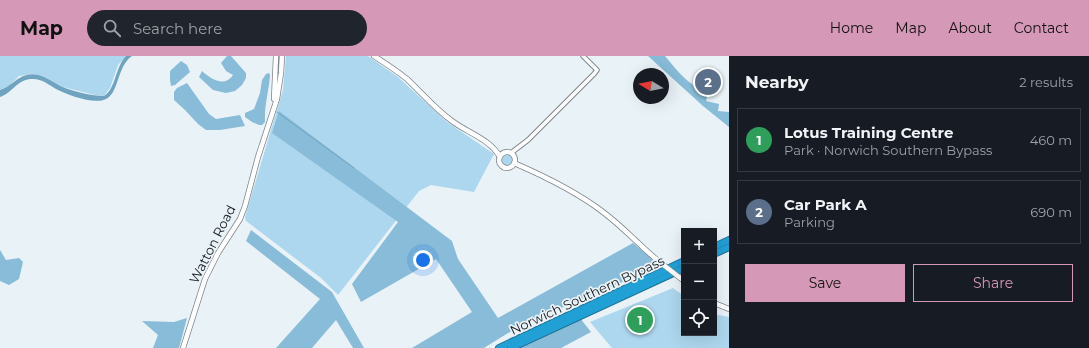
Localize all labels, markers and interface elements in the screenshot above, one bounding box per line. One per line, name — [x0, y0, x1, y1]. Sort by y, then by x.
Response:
search box — [87, 10, 367, 46]
text: Map — [20, 17, 63, 40]
icon: search — [101, 17, 123, 39]
text: Search here — [133, 19, 222, 38]
text: Home — [830, 19, 873, 37]
text: Map — [895, 19, 926, 37]
text: About — [948, 19, 992, 37]
text: Contact — [1014, 19, 1069, 37]
pin: 2 — [695, 67, 721, 97]
north arrow — [633, 68, 669, 104]
text: Nearby — [745, 72, 809, 92]
text: 2 results — [1019, 74, 1073, 90]
text: Lotus Training Centre — [784, 123, 953, 142]
text: 1 — [756, 132, 762, 148]
text: 460 m — [1030, 132, 1072, 148]
text: Park · Norwich Southern Bypass — [784, 142, 992, 158]
text: Car Park A — [784, 195, 867, 214]
street label: Watton Road — [185, 202, 239, 286]
text: 2 — [755, 204, 763, 220]
text: 690 m — [1030, 204, 1072, 220]
text: Parking — [784, 214, 835, 230]
map controls — [681, 228, 717, 336]
button: + — [681, 228, 717, 264]
your location — [413, 250, 433, 270]
street label: Norwich Southern Bypass — [507, 252, 667, 338]
button: − — [681, 264, 717, 300]
button: Save — [745, 264, 905, 302]
button: Share — [913, 264, 1073, 302]
button: locate — [681, 300, 717, 336]
pin: 1 — [627, 305, 653, 335]

